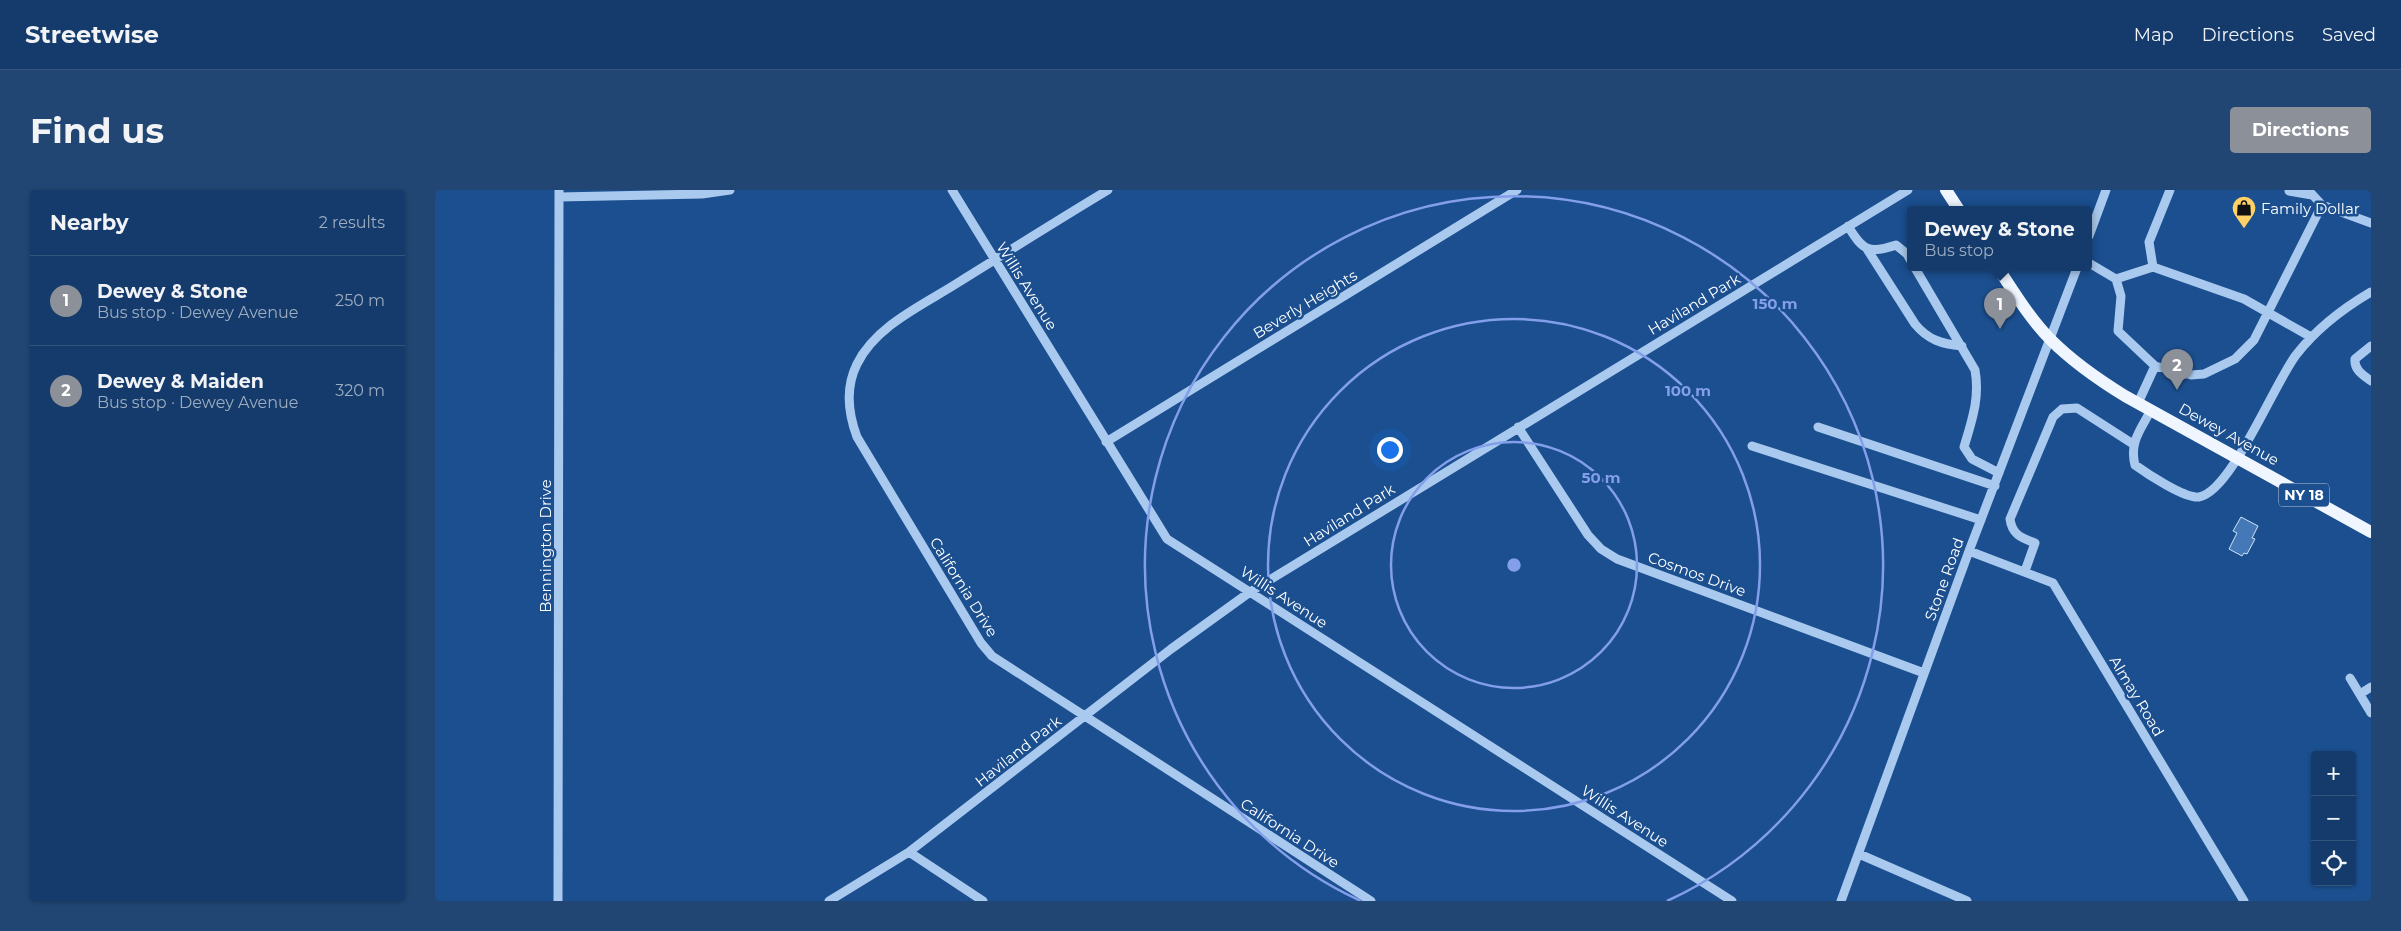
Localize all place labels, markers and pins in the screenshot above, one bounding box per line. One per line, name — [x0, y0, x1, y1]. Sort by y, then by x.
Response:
shop icon: Family Dollar — [2231, 195, 2257, 229]
place label: Family Dollar — [2261, 199, 2360, 218]
pin: 1 — [1984, 288, 2016, 329]
pin: 2 — [2161, 349, 2193, 390]
centre of rings — [1505, 556, 1523, 574]

